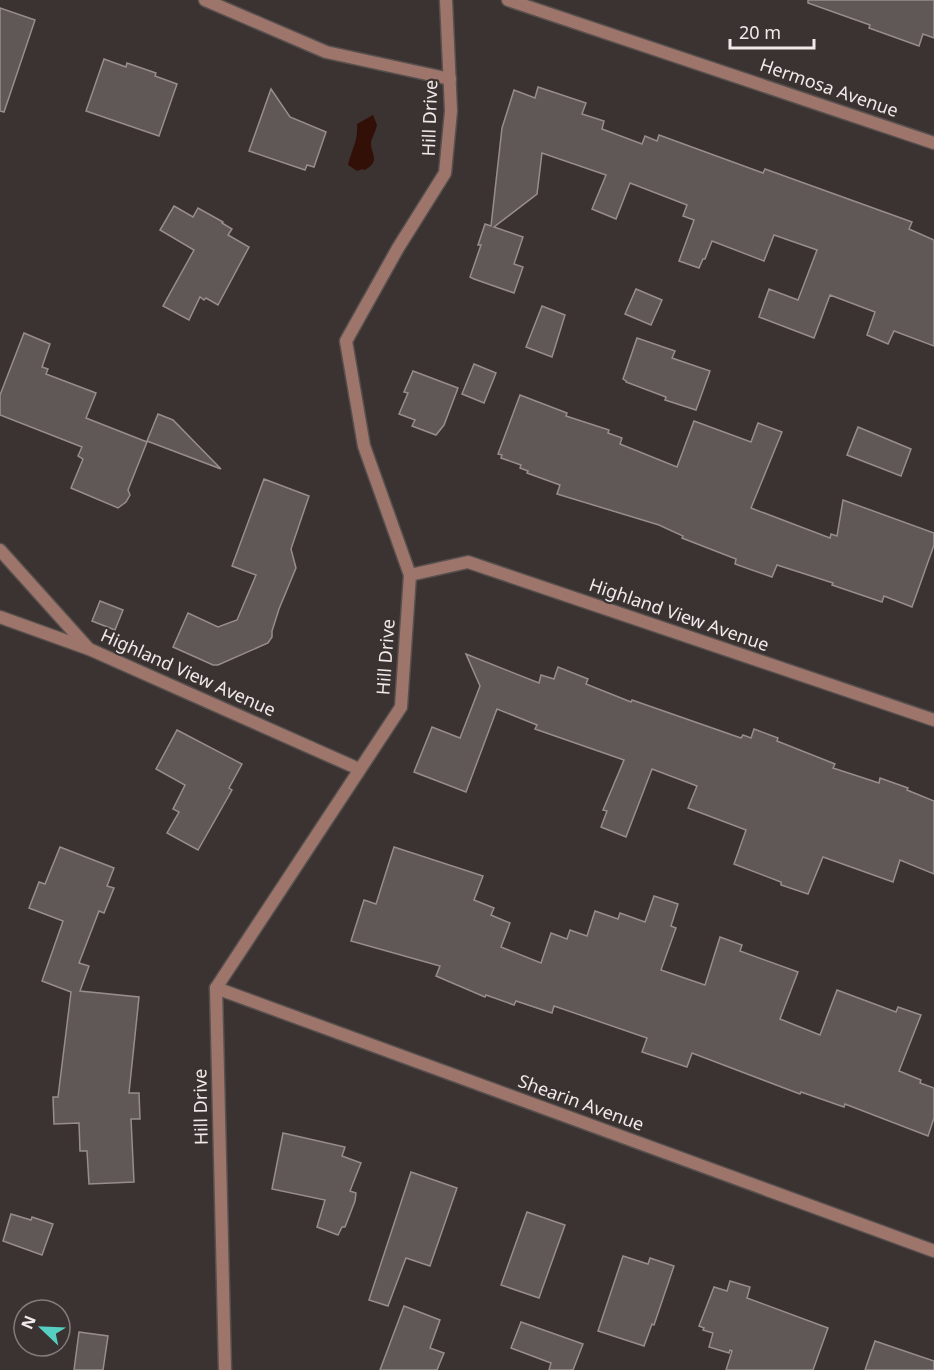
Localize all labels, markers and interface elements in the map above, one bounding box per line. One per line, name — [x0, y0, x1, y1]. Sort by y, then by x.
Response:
scale bar — [730, 12, 814, 50]
text: 20 m — [739, 20, 781, 44]
street label: Hermosa Avenue — [757, 52, 902, 122]
street label: Hill Drive — [416, 79, 442, 157]
street label: Highland View Avenue — [586, 572, 773, 656]
street label: Hill Drive — [370, 618, 400, 696]
street label: Highland View Avenue — [97, 623, 280, 721]
street label: Shearin Avenue — [515, 1068, 648, 1136]
street label: Hill Drive — [187, 1069, 213, 1145]
north arrow — [12, 1298, 72, 1358]
text: N — [16, 1312, 41, 1332]

